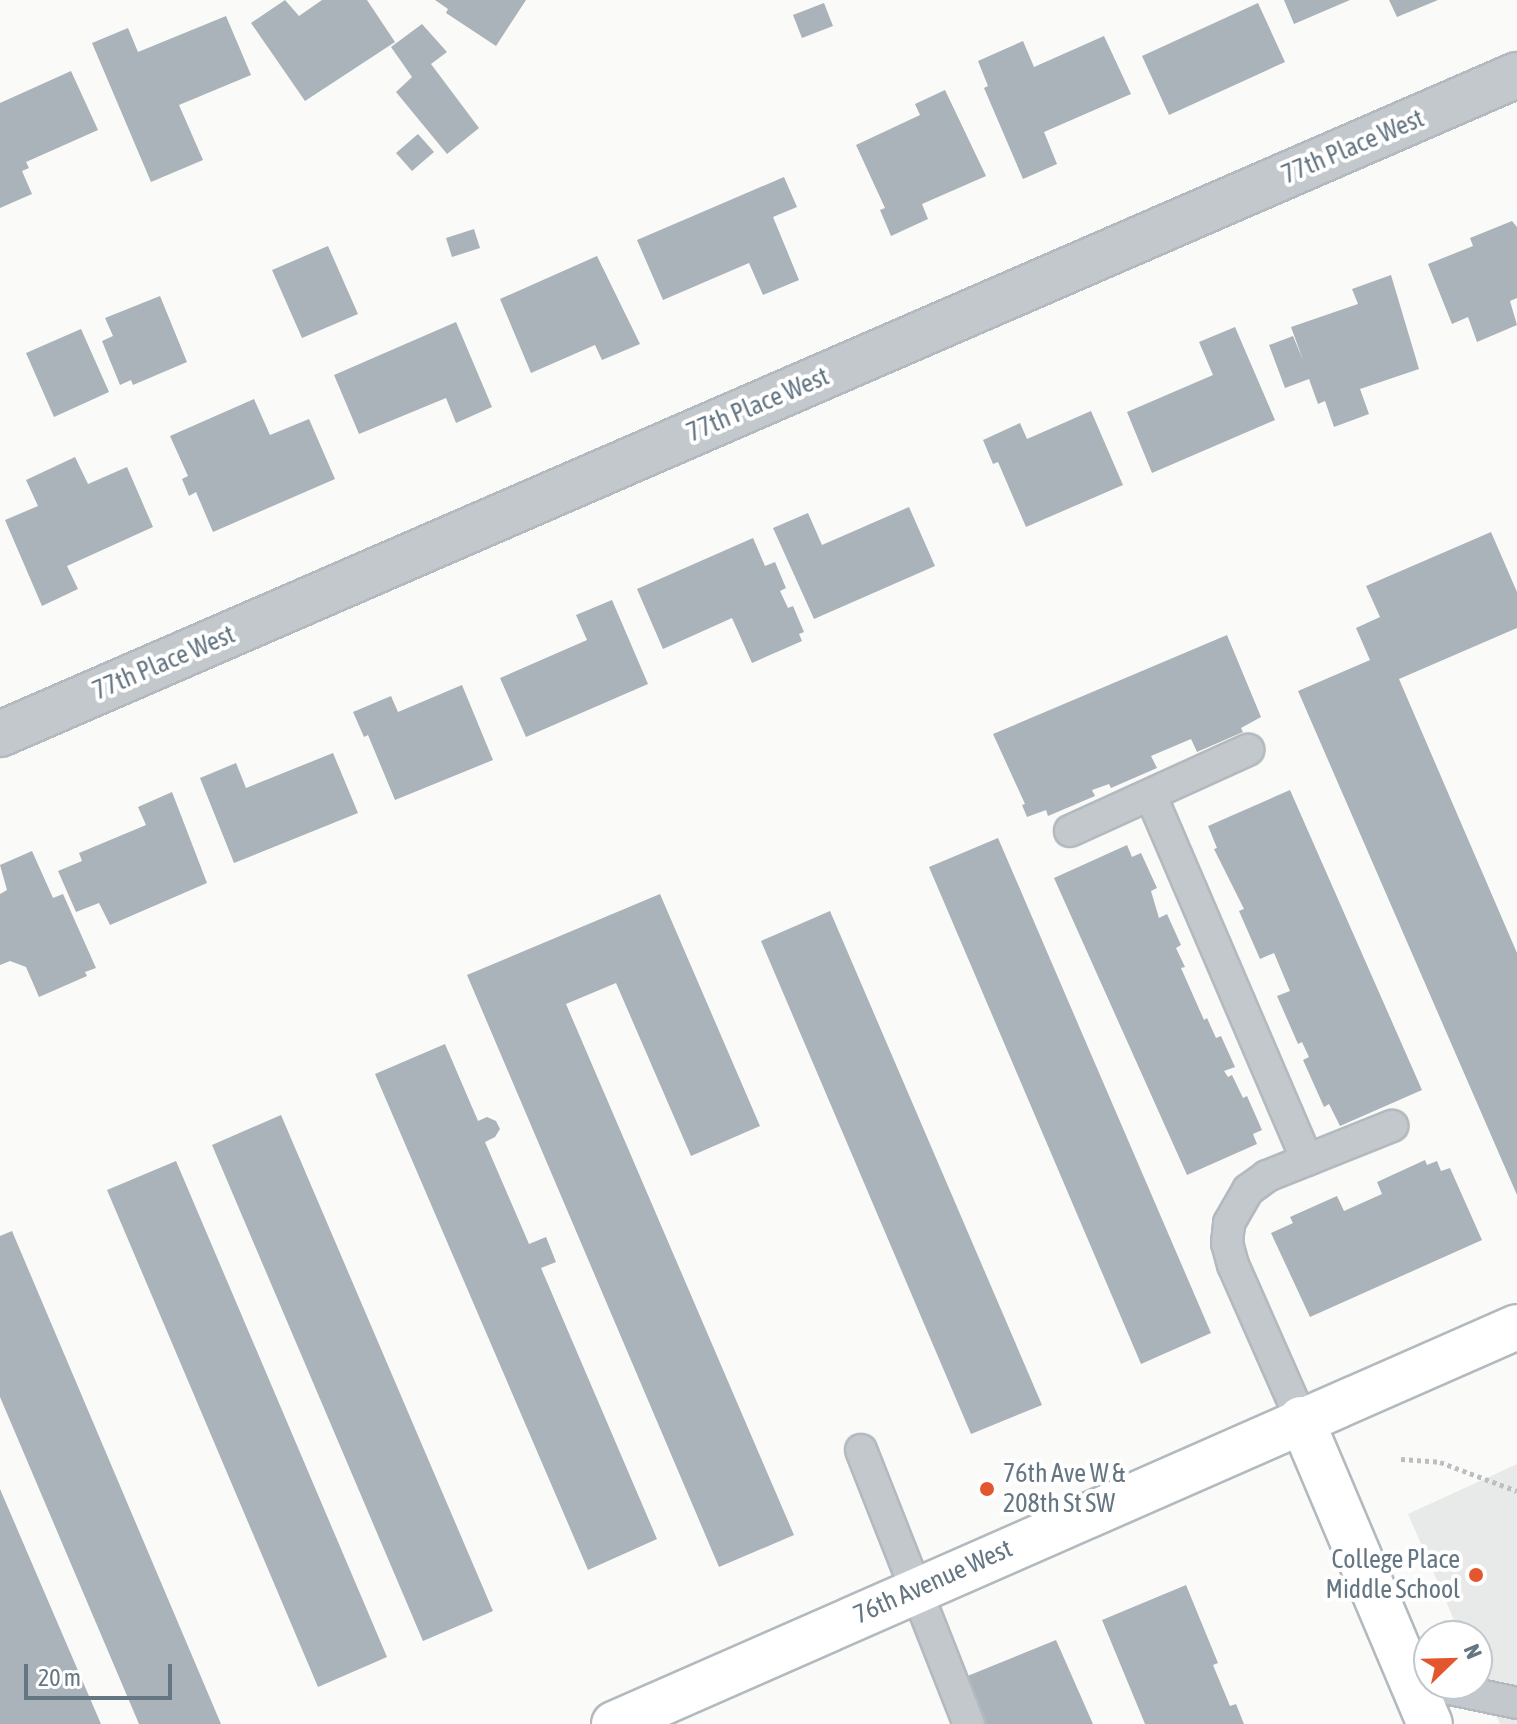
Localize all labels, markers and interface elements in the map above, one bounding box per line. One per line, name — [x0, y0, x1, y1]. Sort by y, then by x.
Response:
street label: 77th Place West — [1277, 103, 1429, 191]
street label: 77th Place West — [682, 361, 834, 449]
street label: 77th Place West — [88, 619, 240, 707]
place label: 76th Ave W & 208th St SW — [1003, 1458, 1126, 1520]
marker: 76th Ave W & 208th St SW — [978, 1480, 996, 1498]
street label: 76th Avenue West — [849, 1533, 1017, 1631]
place label: College Place Middle School — [1325, 1544, 1460, 1606]
marker: College Place Middle School — [1467, 1566, 1485, 1584]
north arrow — [1413, 1620, 1493, 1700]
text: N — [1459, 1640, 1488, 1662]
scale bar — [28, 1648, 176, 1698]
text: 20 m — [38, 1664, 81, 1691]

